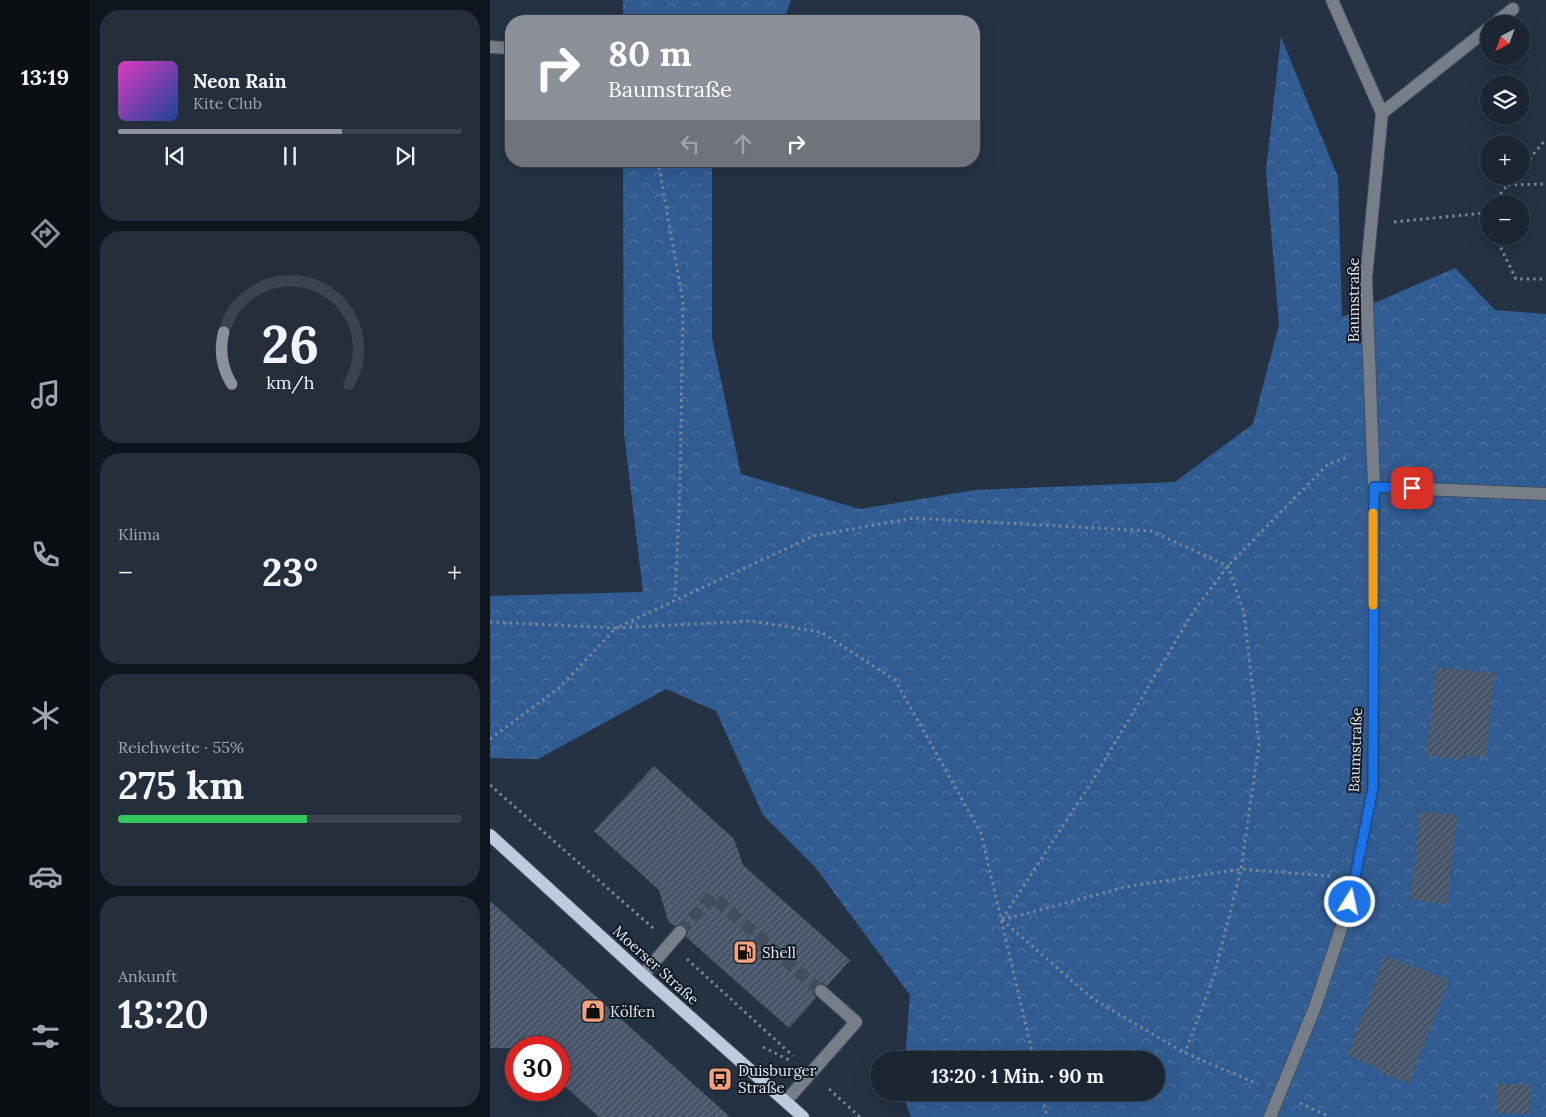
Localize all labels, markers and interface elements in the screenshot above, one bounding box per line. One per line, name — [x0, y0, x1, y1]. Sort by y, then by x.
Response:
north arrow — [1480, 15, 1530, 65]
map controls — [1480, 15, 1530, 245]
text: 80 m — [608, 31, 692, 76]
icon: right — [525, 35, 590, 100]
text: 13:19 — [21, 63, 69, 91]
text: Neon Rain — [193, 69, 287, 93]
text: Baumstraße — [608, 75, 732, 103]
button: layers — [1480, 75, 1530, 125]
text: Kite Club — [193, 93, 262, 113]
icon: left — [676, 130, 704, 158]
icon: ahead — [729, 130, 757, 158]
icon: right — [782, 130, 810, 158]
button: + — [1480, 135, 1530, 185]
icon: previous — [161, 142, 189, 170]
icon: pause — [276, 142, 304, 170]
icon: next — [391, 142, 419, 170]
button: − — [1480, 195, 1530, 245]
icon: directions — [28, 216, 63, 251]
street label: Baumstraße — [1344, 258, 1363, 342]
text: 26 — [261, 311, 319, 377]
text: km/h — [266, 371, 314, 394]
icon: music — [28, 377, 63, 412]
pin — [1391, 467, 1433, 509]
icon: arrive — [1398, 474, 1426, 502]
text: Klima — [118, 524, 160, 544]
icon: phone — [28, 537, 63, 572]
text: 23° — [262, 548, 318, 596]
text: − — [118, 555, 133, 591]
text: + — [447, 555, 462, 591]
icon: climate — [28, 698, 63, 733]
street label: Baumstraße — [1344, 707, 1366, 793]
text: Reichweite · 55% — [118, 737, 244, 757]
text: 275 km — [118, 761, 244, 809]
icon: car — [28, 859, 63, 894]
position arrow — [1323, 875, 1375, 927]
street label: Moerser Straße — [609, 921, 703, 1009]
fuel station icon: Shell — [732, 939, 758, 965]
place label: Shell — [762, 943, 796, 962]
text: Ankunft — [118, 966, 177, 986]
text: 13:20 — [118, 990, 209, 1038]
shop icon: Kölfen — [580, 998, 606, 1024]
place label: Kölfen — [610, 1002, 655, 1021]
icon: filters — [28, 1019, 63, 1054]
speed limit sign: 30 — [505, 1036, 570, 1101]
place label: Duisburger Straße — [738, 1061, 817, 1097]
text: 13:20 · 1 Min. · 90 m — [931, 1064, 1104, 1088]
bus stop icon: Duisburger Straße — [707, 1066, 733, 1092]

